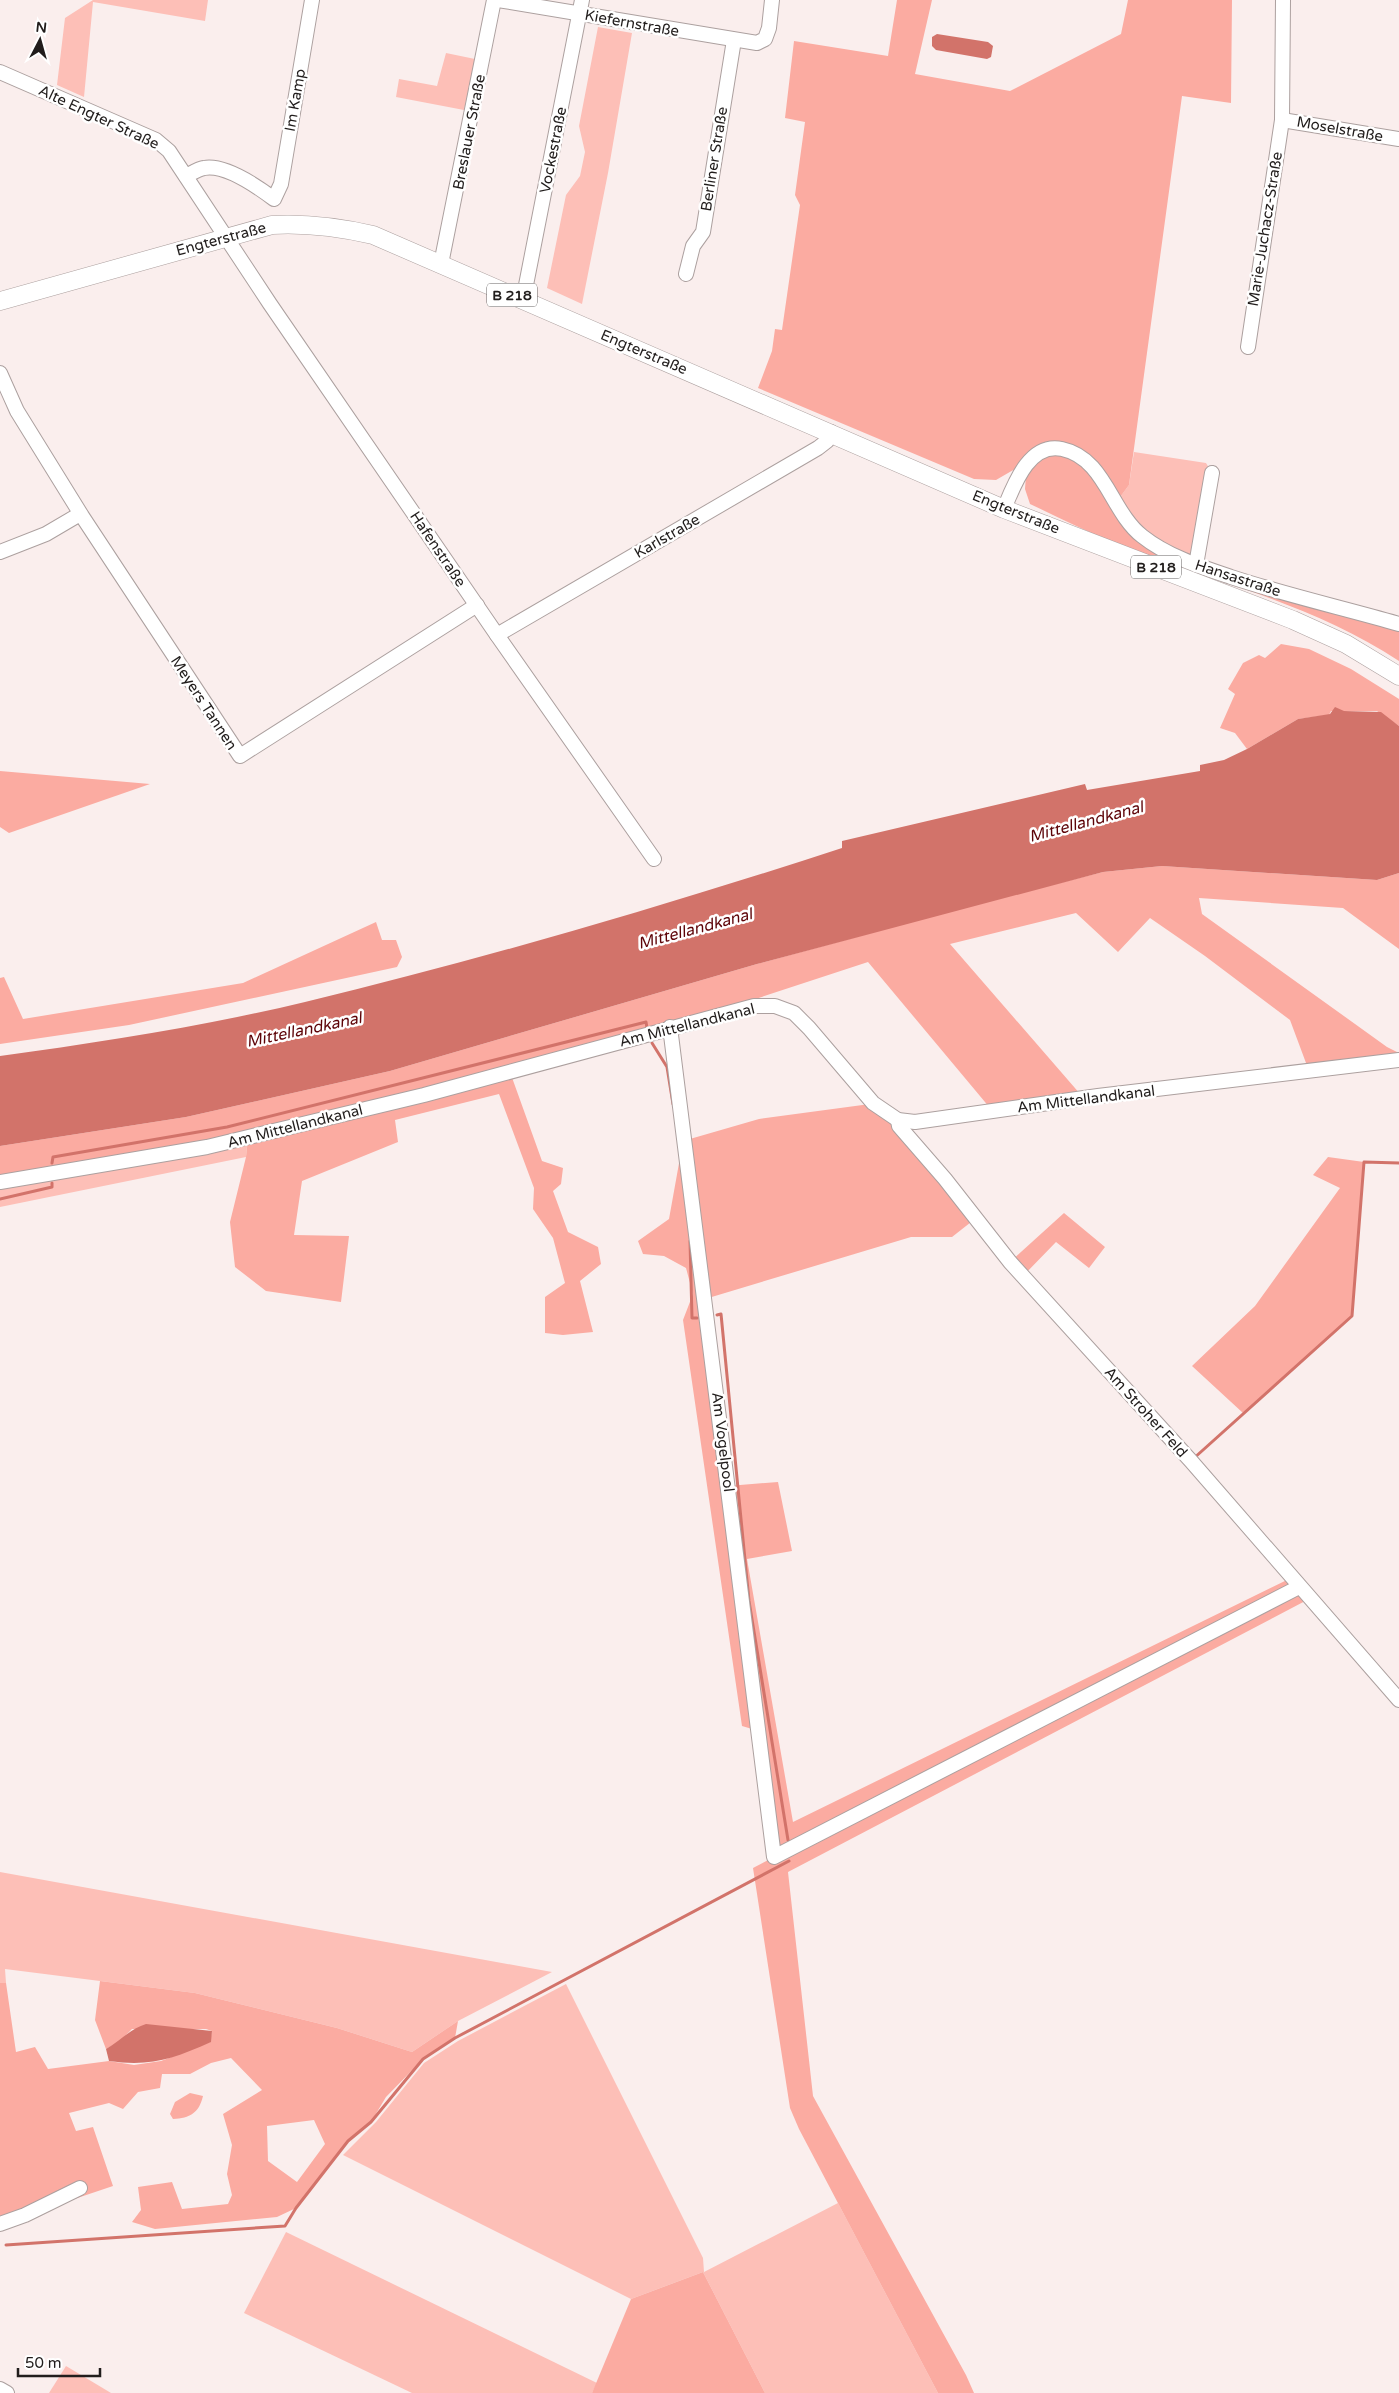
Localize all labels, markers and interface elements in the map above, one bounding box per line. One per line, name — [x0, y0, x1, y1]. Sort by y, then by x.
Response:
street label: Kiefernstraße — [583, 6, 681, 40]
north arrow — [15, 15, 65, 65]
text: N — [35, 19, 48, 37]
street label: Im Kamp — [281, 67, 309, 133]
street label: Breslauer Straße — [449, 73, 489, 191]
street label: Alte Engter Straße — [36, 81, 162, 153]
street label: Vockestraße — [536, 105, 570, 195]
street label: Berliner Straße — [697, 105, 731, 213]
street label: Moselstraße — [1295, 113, 1385, 145]
street label: Marie-Juchacz-Straße — [1244, 150, 1286, 308]
street label: Engterstraße — [174, 218, 268, 260]
road number: B 218 — [487, 284, 537, 306]
street label: Engterstraße — [598, 326, 690, 378]
street label: Engterstraße — [970, 486, 1062, 538]
street label: Hafenstraße — [406, 508, 470, 590]
street label: Karlstraße — [631, 510, 703, 562]
road number: B 218 — [1131, 556, 1181, 578]
street label: Hansastraße — [1193, 556, 1283, 600]
street label: Meyers Tannen — [167, 653, 241, 753]
water label: Mittellandkanal — [1027, 797, 1147, 847]
water label: Mittellandkanal — [636, 904, 756, 954]
street label: Am Mittellandkanal — [617, 999, 757, 1051]
water label: Mittellandkanal — [244, 1008, 366, 1052]
street label: Am Mittellandkanal — [1016, 1082, 1156, 1116]
street label: Am Mittellandkanal — [225, 1100, 365, 1152]
street label: Am Stroher Feld — [1101, 1363, 1191, 1461]
street label: Am Vogelpool — [708, 1391, 738, 1493]
scale bar — [18, 2346, 100, 2378]
text: 50 m — [25, 2354, 62, 2372]

